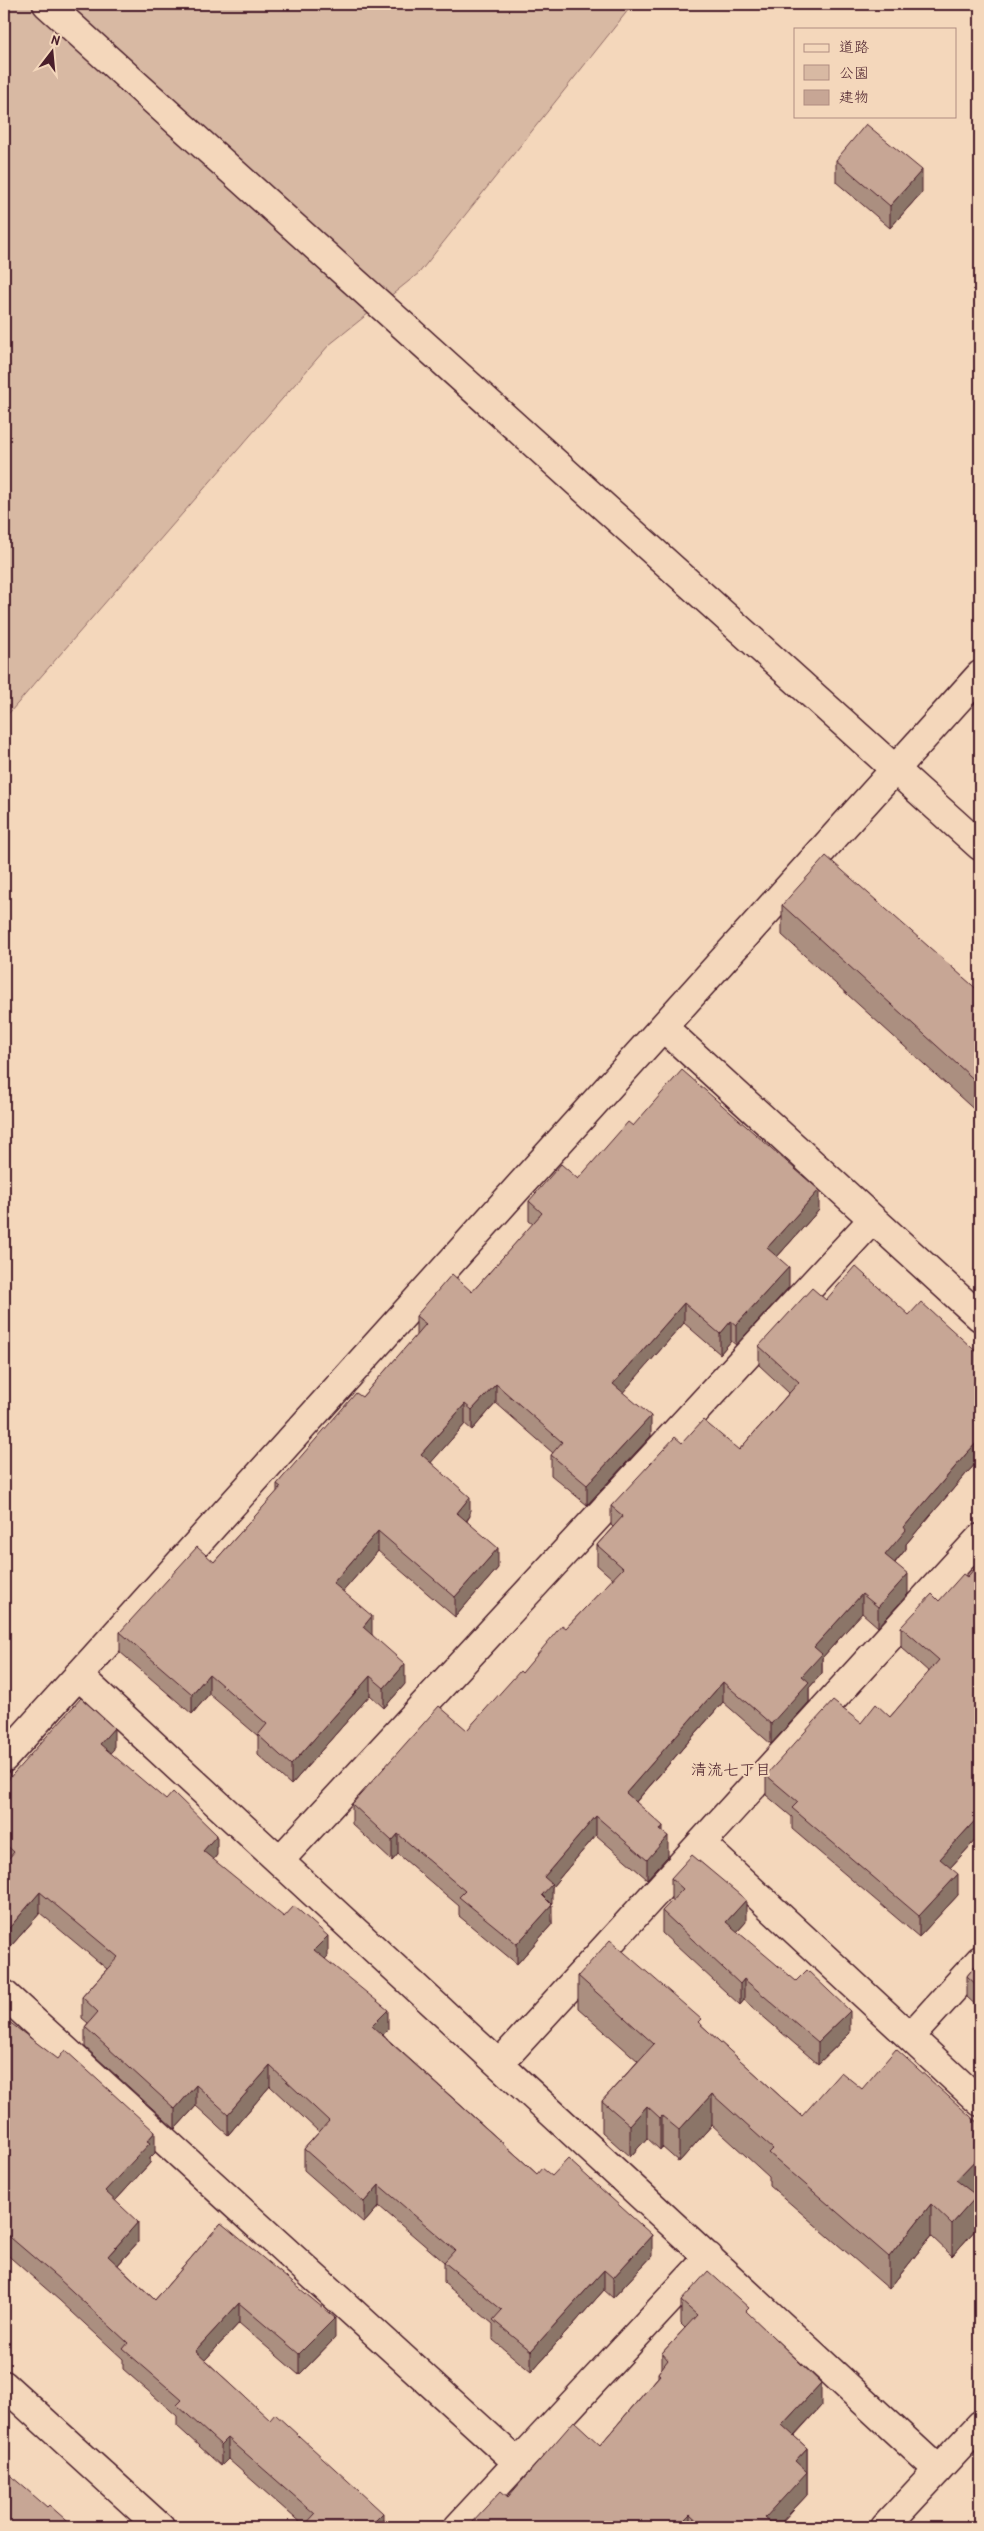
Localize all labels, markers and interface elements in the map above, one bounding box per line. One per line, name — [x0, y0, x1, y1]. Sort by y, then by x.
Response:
north arrow — [28, 28, 78, 78]
legend — [794, 28, 956, 118]
text: N — [50, 29, 62, 49]
text: 道路 — [839, 36, 869, 57]
text: 公園 — [839, 62, 869, 83]
text: 建物 — [839, 86, 869, 107]
district label: 清流七丁目 — [691, 1758, 771, 1780]

